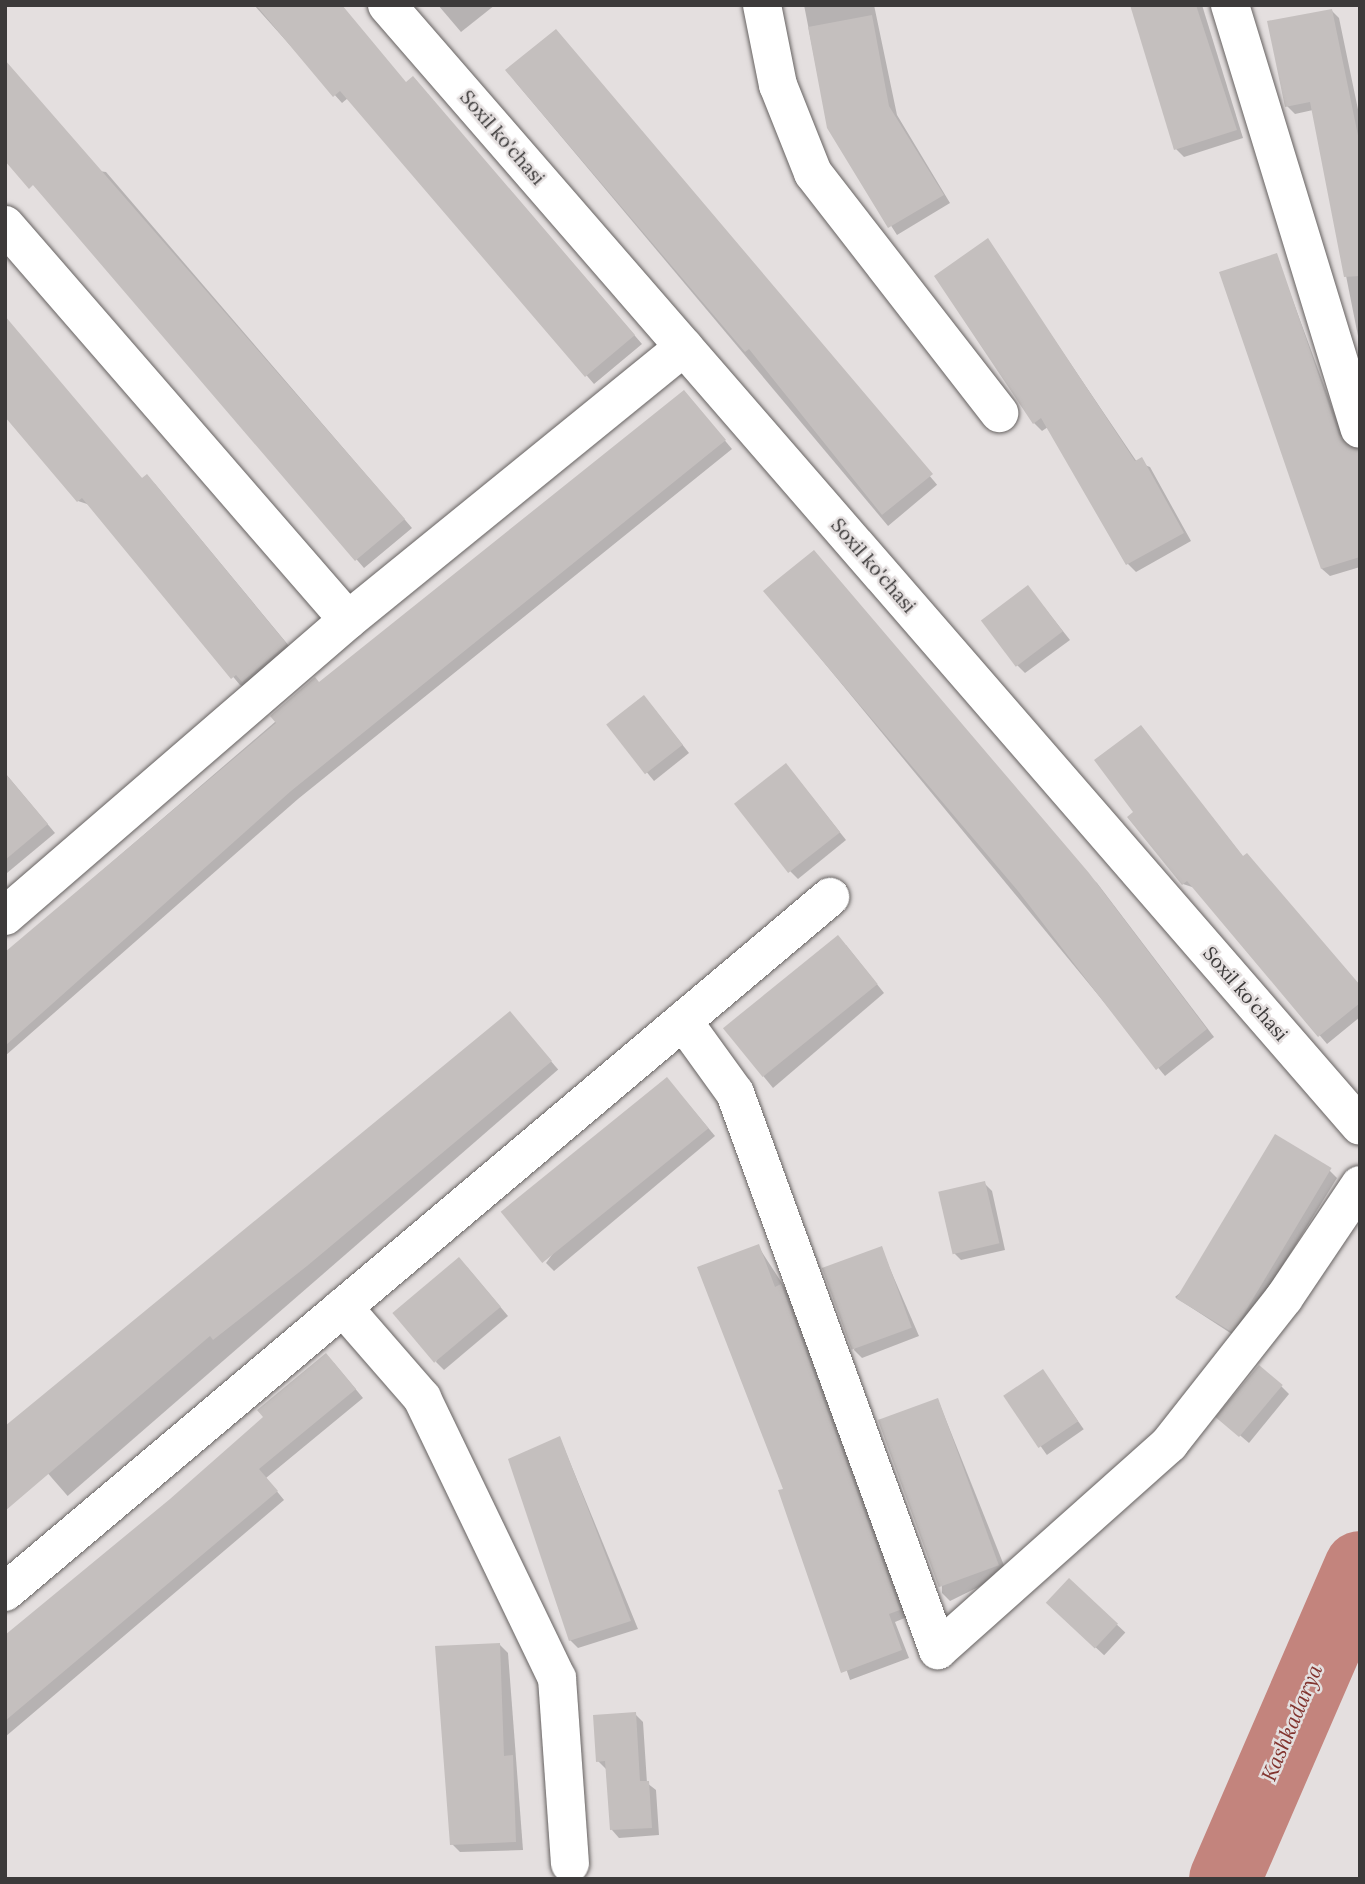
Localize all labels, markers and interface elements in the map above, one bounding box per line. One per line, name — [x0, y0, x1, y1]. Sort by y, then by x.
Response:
street label: Soxil ko'chasi — [455, 86, 549, 190]
street label: Soxil ko'chasi — [826, 514, 920, 618]
street label: Soxil ko'chasi — [1198, 942, 1292, 1046]
water label: Kashkadarya — [1256, 1661, 1328, 1785]

